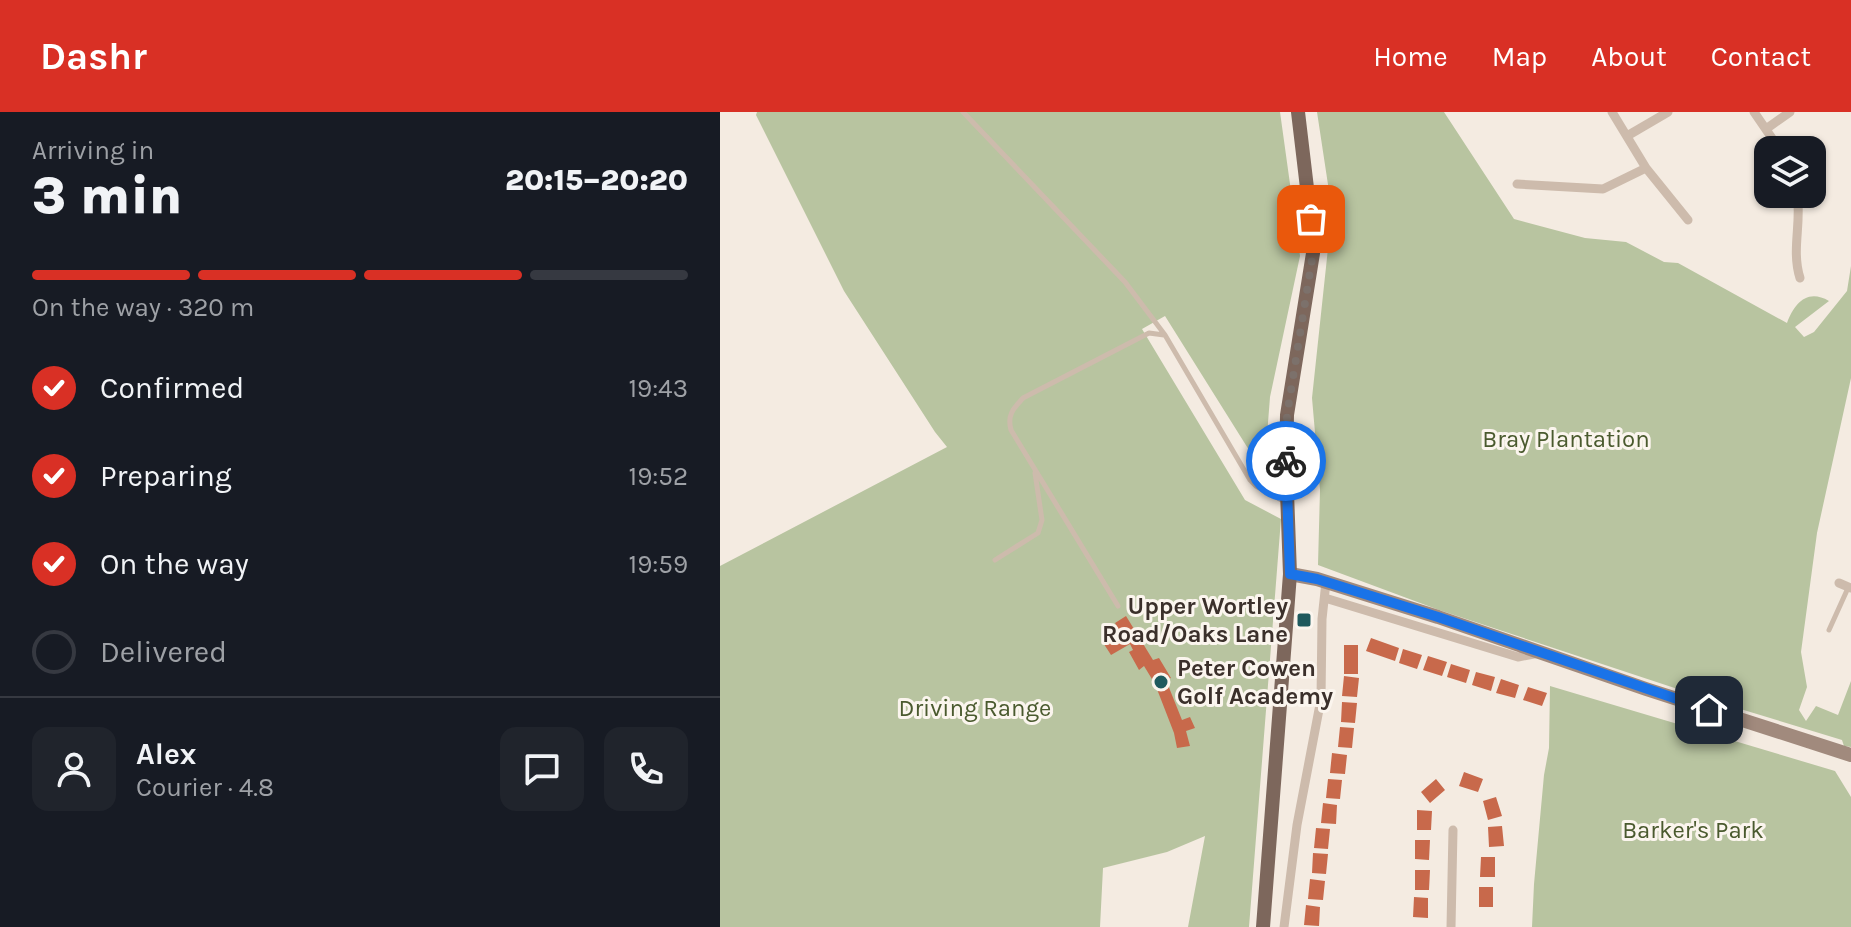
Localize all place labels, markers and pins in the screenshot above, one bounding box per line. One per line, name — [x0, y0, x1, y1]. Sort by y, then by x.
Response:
pin — [1277, 185, 1345, 253]
place label: Upper Wortley Road/Oaks Lane — [1102, 592, 1288, 648]
marker: Upper Wortley Road/Oaks Lane — [1295, 611, 1313, 629]
place label: Peter Cowen Golf Academy — [1177, 654, 1333, 710]
marker: Peter Cowen Golf Academy — [1152, 673, 1170, 691]
pin — [1675, 676, 1743, 744]

